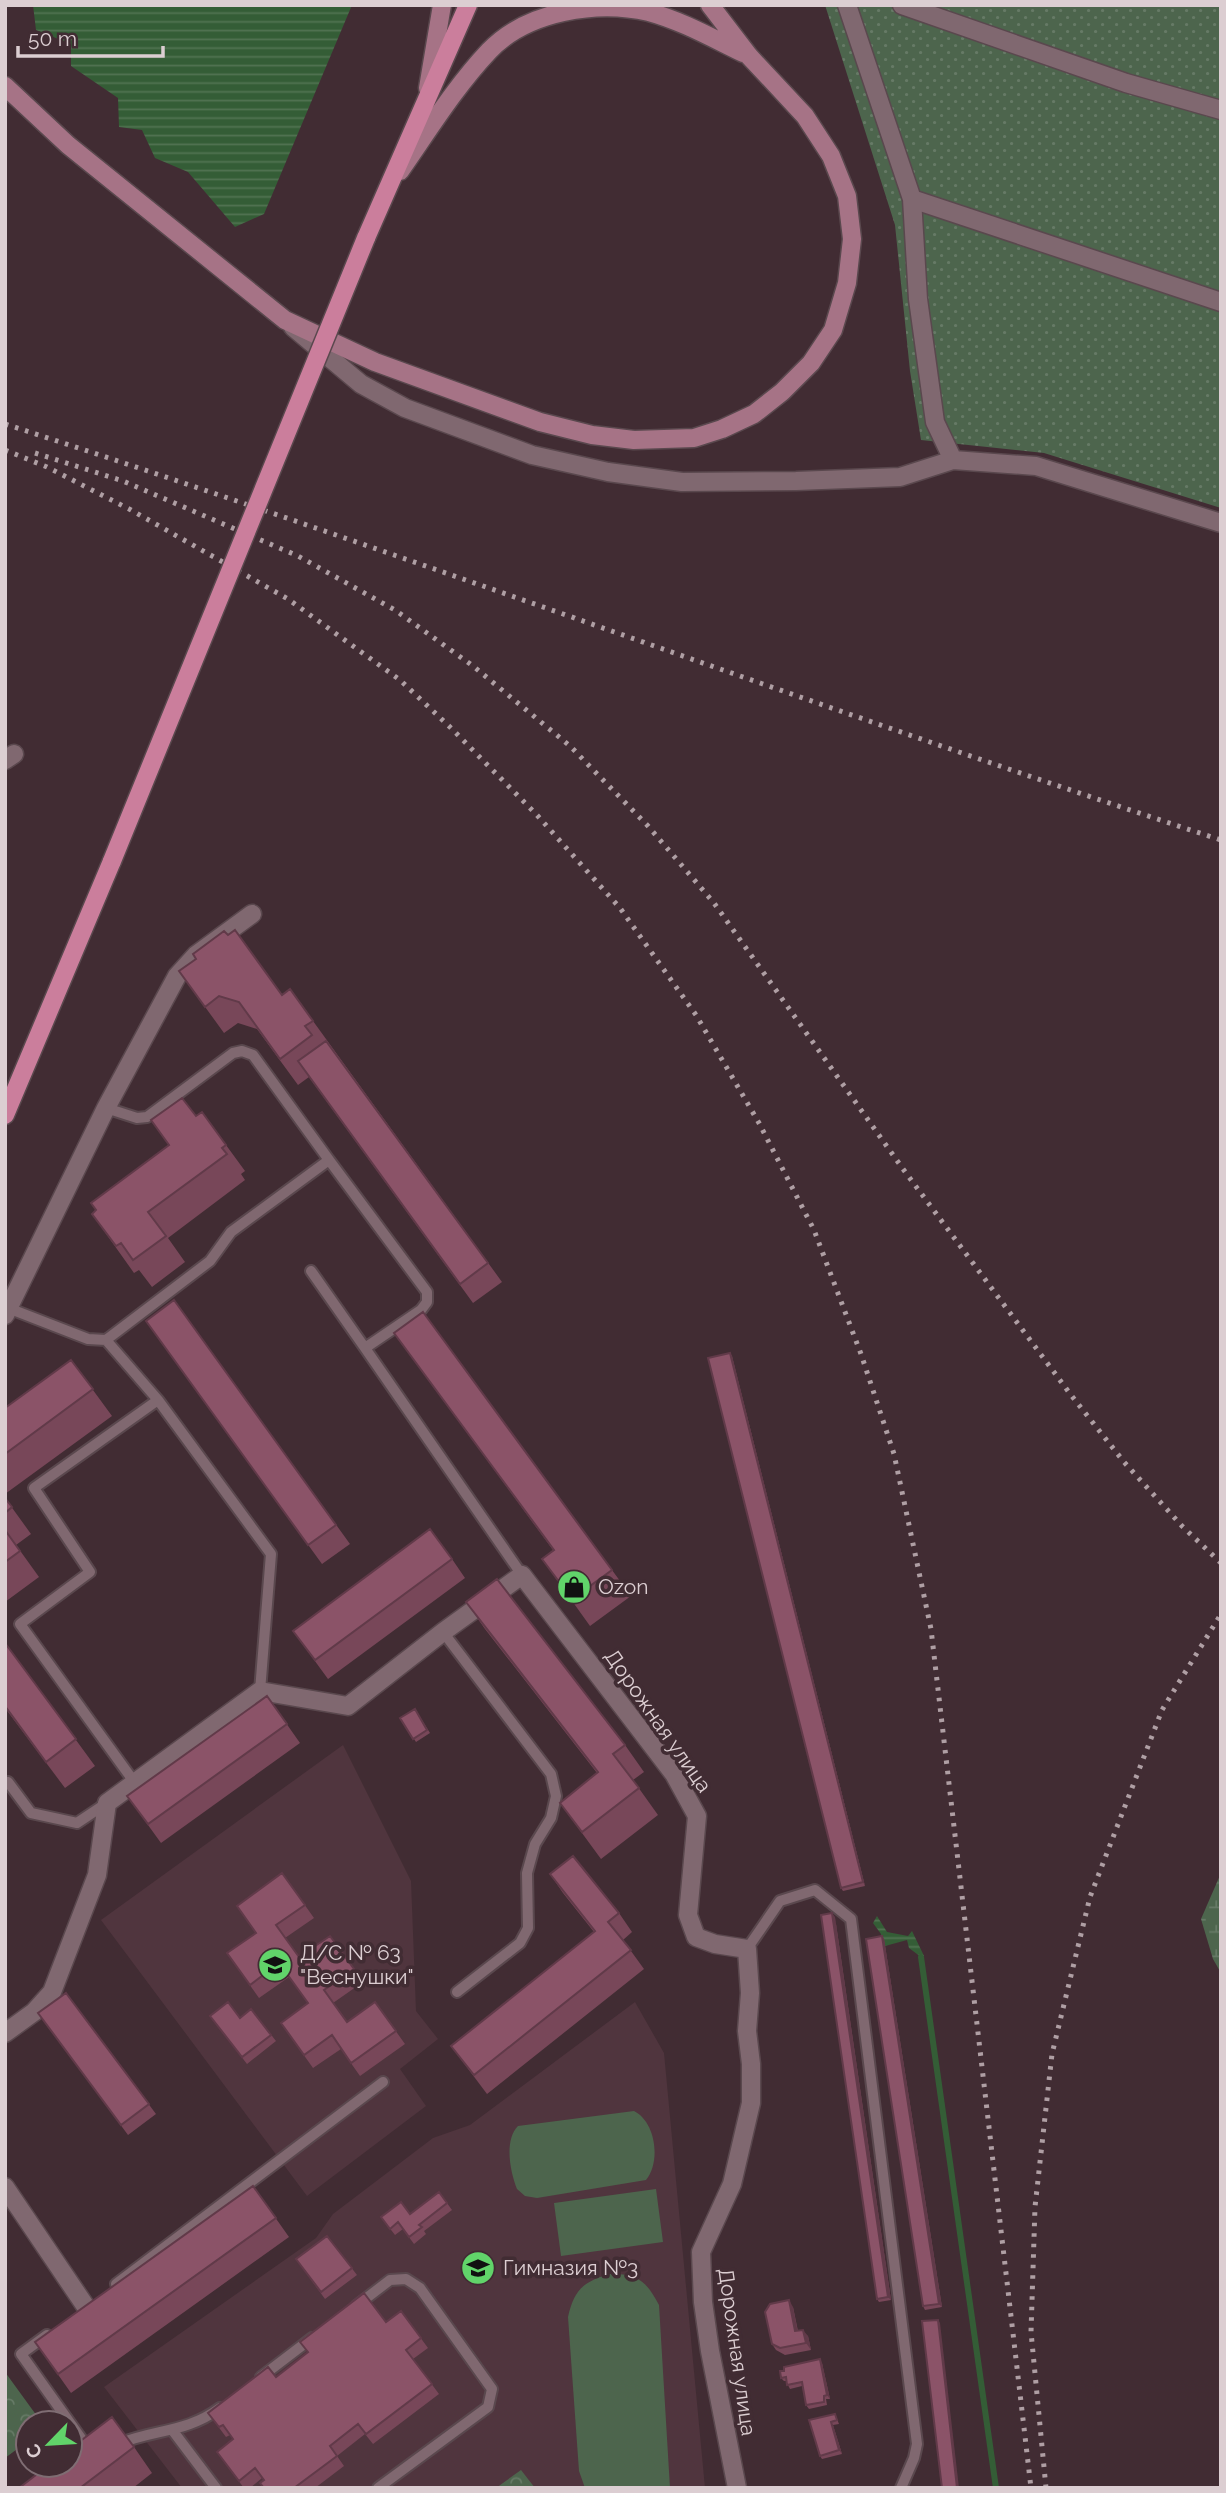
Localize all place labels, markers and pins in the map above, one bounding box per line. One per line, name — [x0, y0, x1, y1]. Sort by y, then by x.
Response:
shop icon: Ozon — [555, 1568, 593, 1606]
place label: Ozon — [598, 1574, 649, 1599]
place label: Д/С № 63 "Веснушки" — [300, 1940, 414, 1989]
school or university icon: Д/С № 63 "Веснушки" — [256, 1946, 294, 1984]
school or university icon: Гимназия №3 — [459, 2249, 497, 2287]
place label: Гимназия №3 — [503, 2255, 638, 2280]

